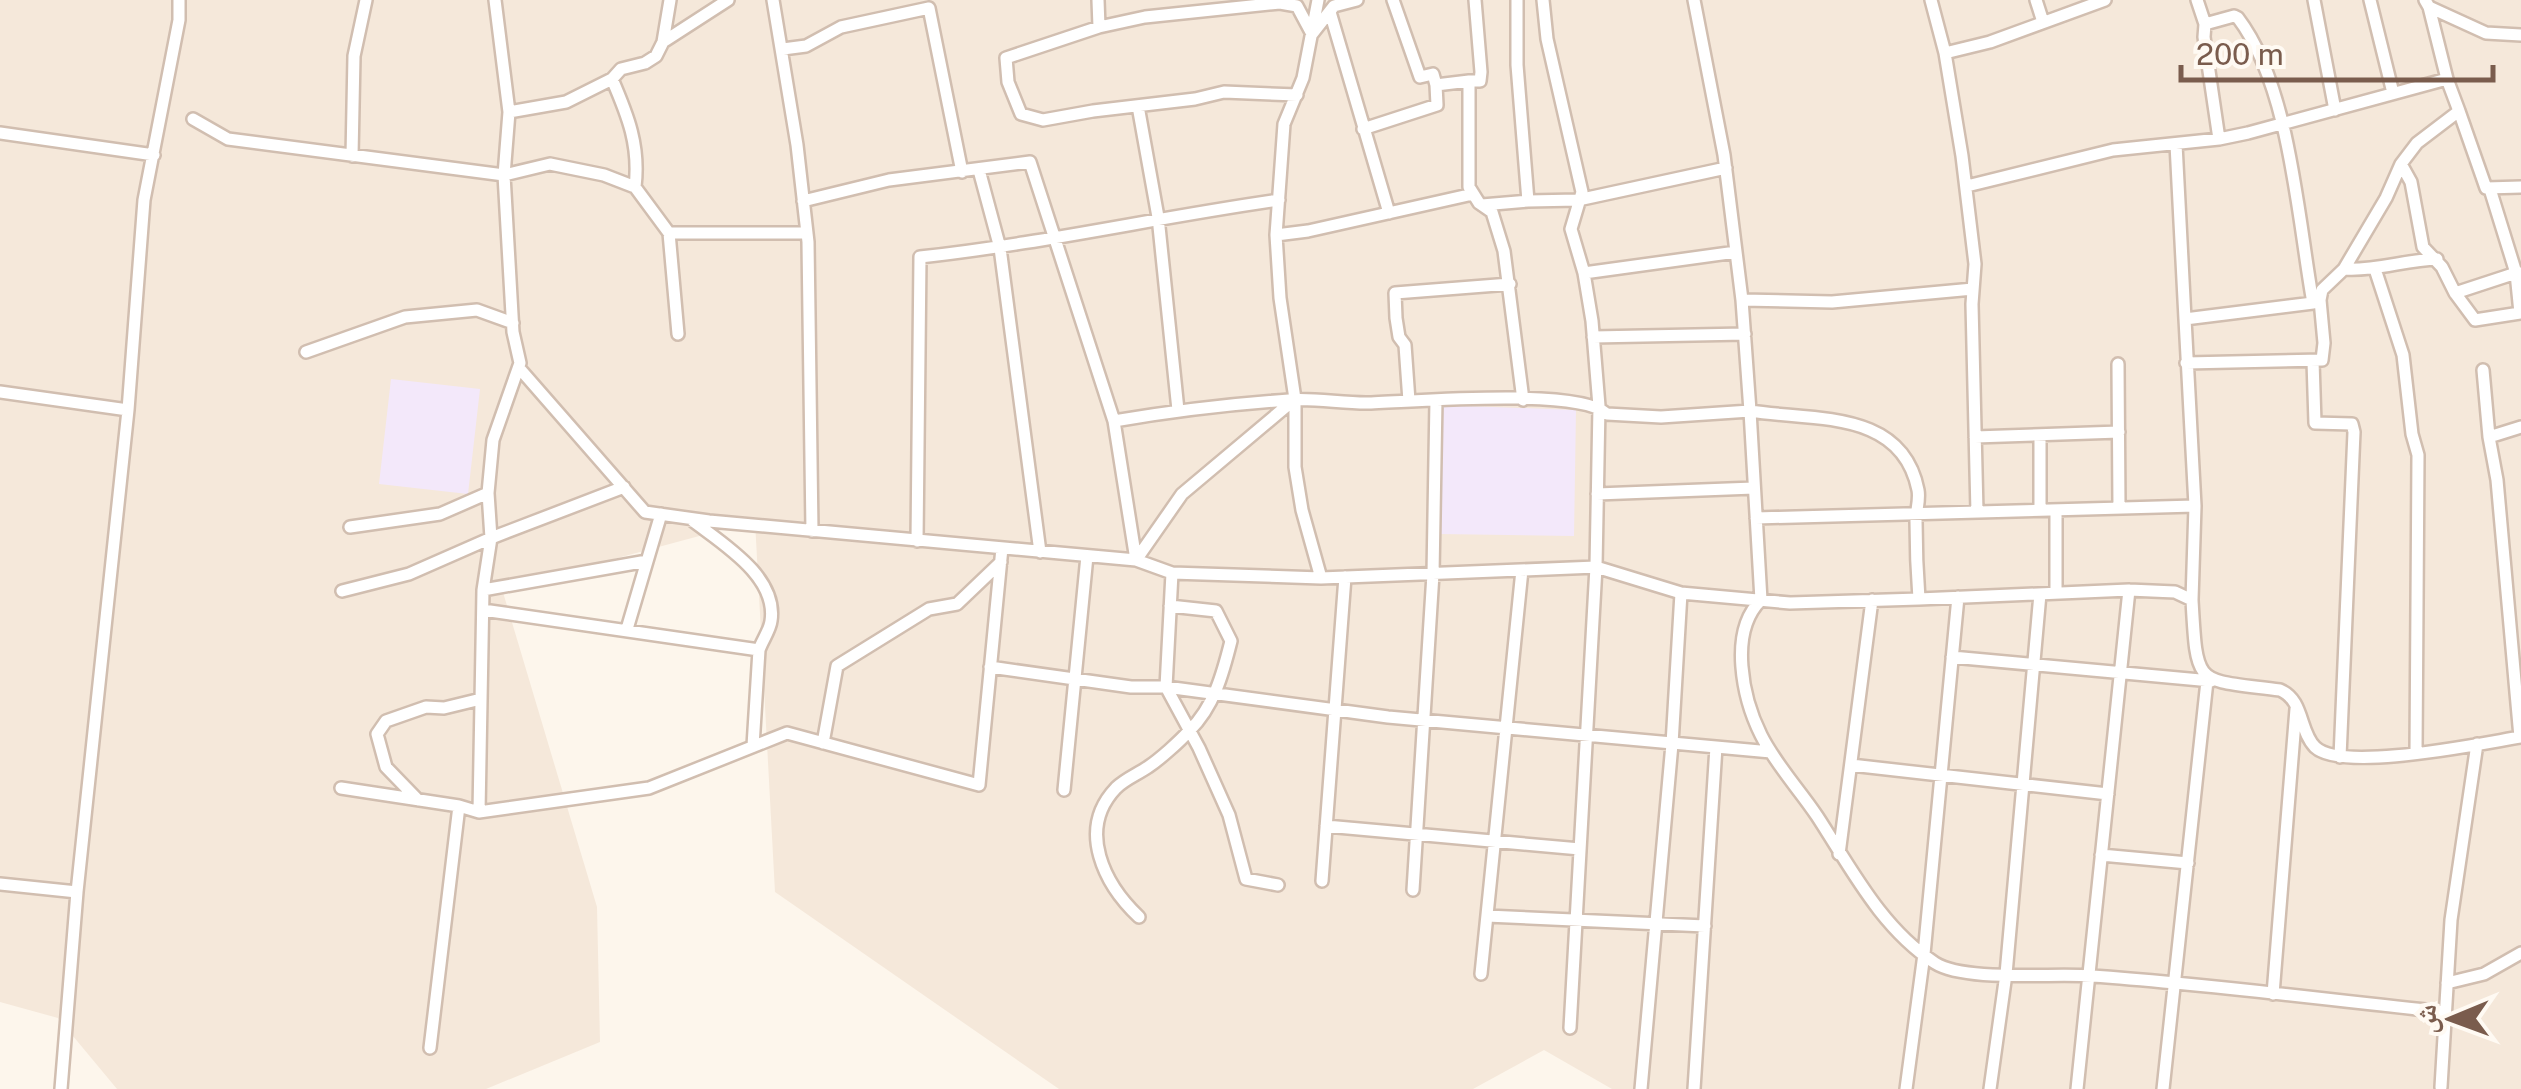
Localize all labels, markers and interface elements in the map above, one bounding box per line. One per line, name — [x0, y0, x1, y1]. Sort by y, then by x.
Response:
scale bar — [2181, 20, 2494, 82]
text: 200 m — [2196, 36, 2284, 72]
north arrow — [2401, 969, 2501, 1069]
text: ش — [2409, 1004, 2443, 1035]

